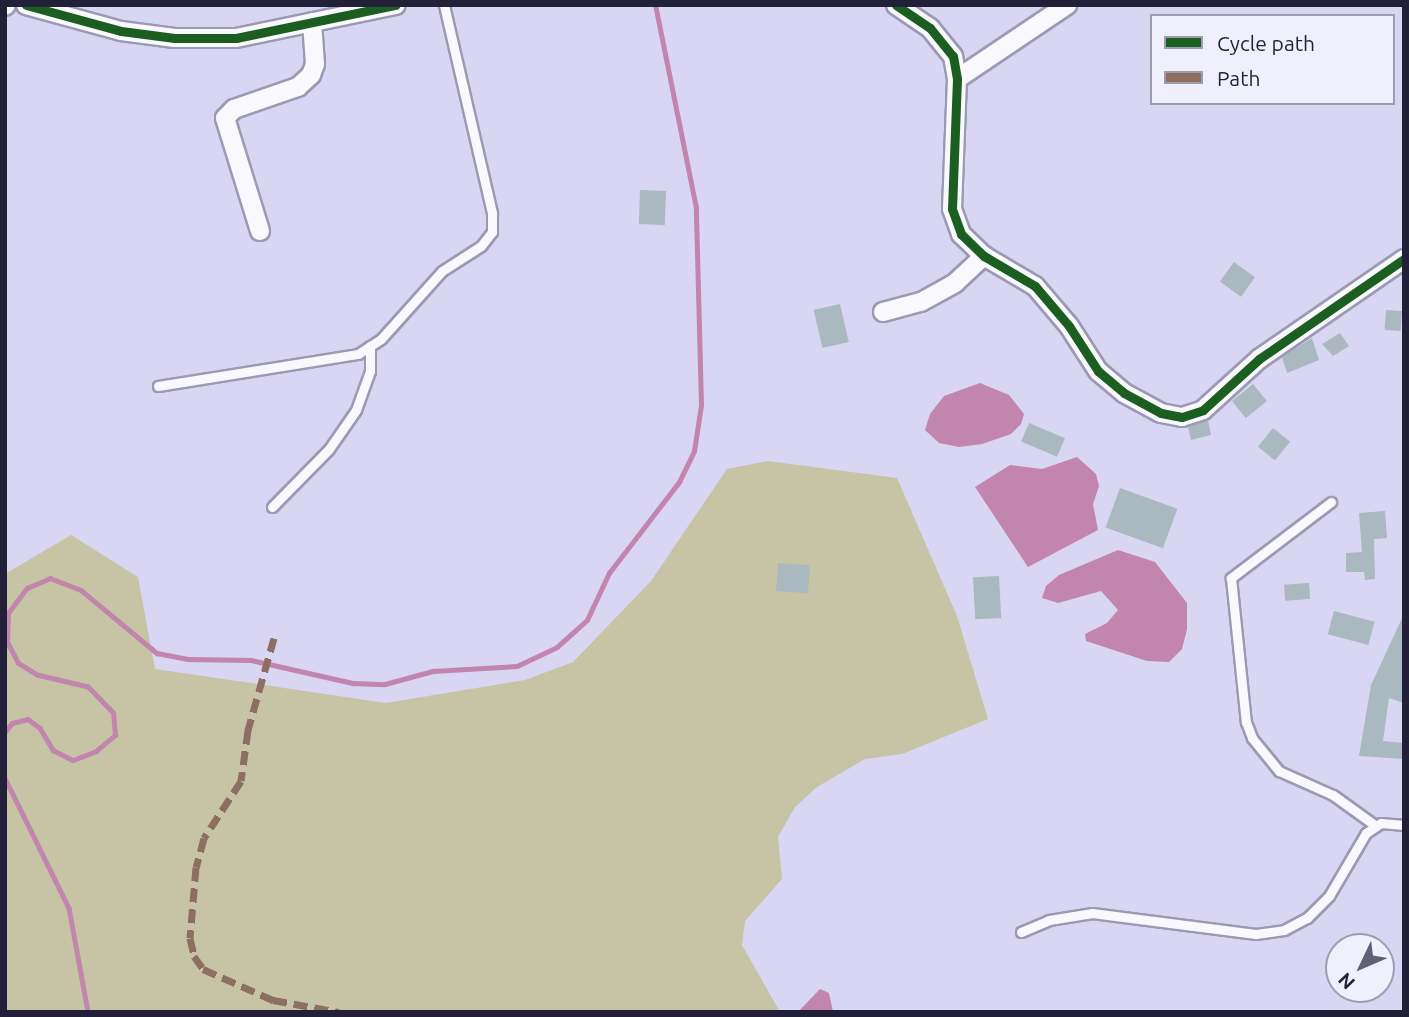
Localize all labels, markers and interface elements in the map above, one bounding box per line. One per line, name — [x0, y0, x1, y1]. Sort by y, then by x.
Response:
legend — [1150, 14, 1395, 105]
text: Cycle path — [1217, 31, 1315, 55]
text: Path — [1217, 66, 1260, 90]
north arrow — [1325, 933, 1395, 1003]
text: N — [1333, 968, 1359, 994]

